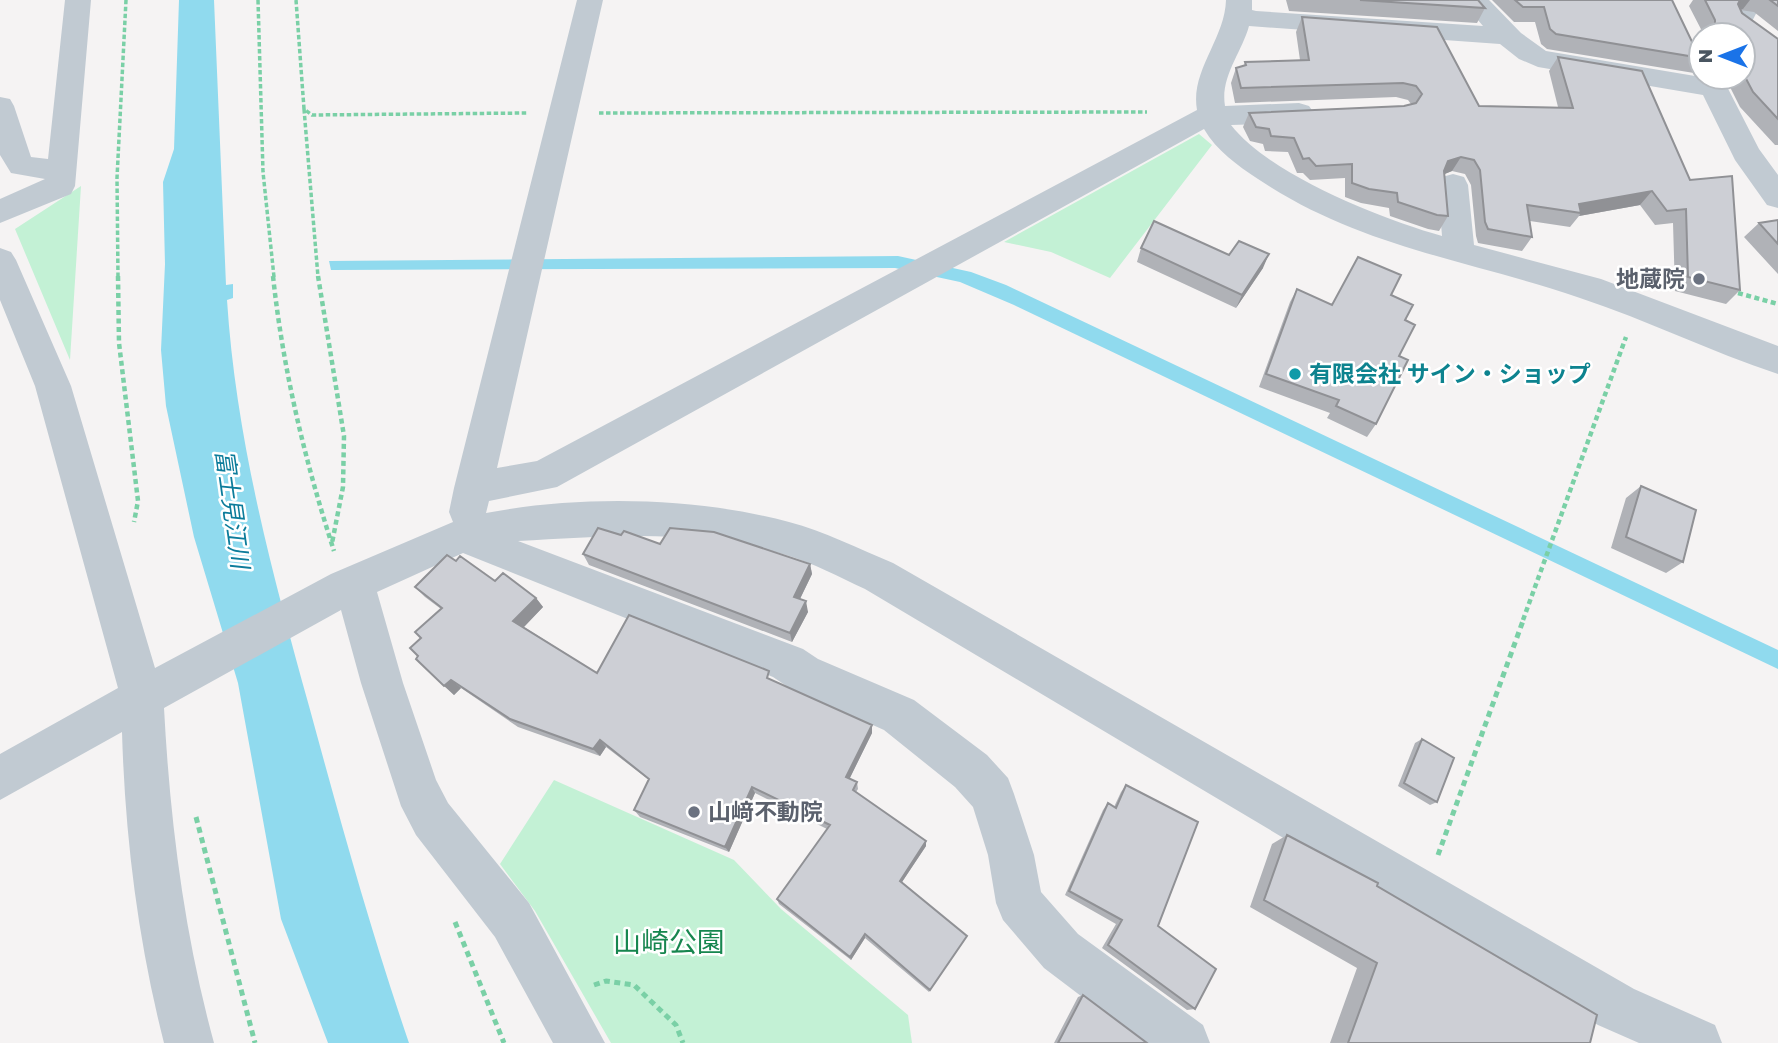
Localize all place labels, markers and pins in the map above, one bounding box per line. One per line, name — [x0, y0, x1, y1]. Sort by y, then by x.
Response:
place label: 地蔵院 — [1616, 264, 1685, 292]
marker: 地蔵院 — [1691, 271, 1707, 287]
place label: 有限会社 サイン・ショップ — [1309, 359, 1591, 387]
marker: 有限会社 サイン・ショップ — [1287, 366, 1303, 382]
place label: 山﨑不動院 — [708, 797, 823, 825]
marker: 山﨑不動院 — [686, 804, 702, 820]

